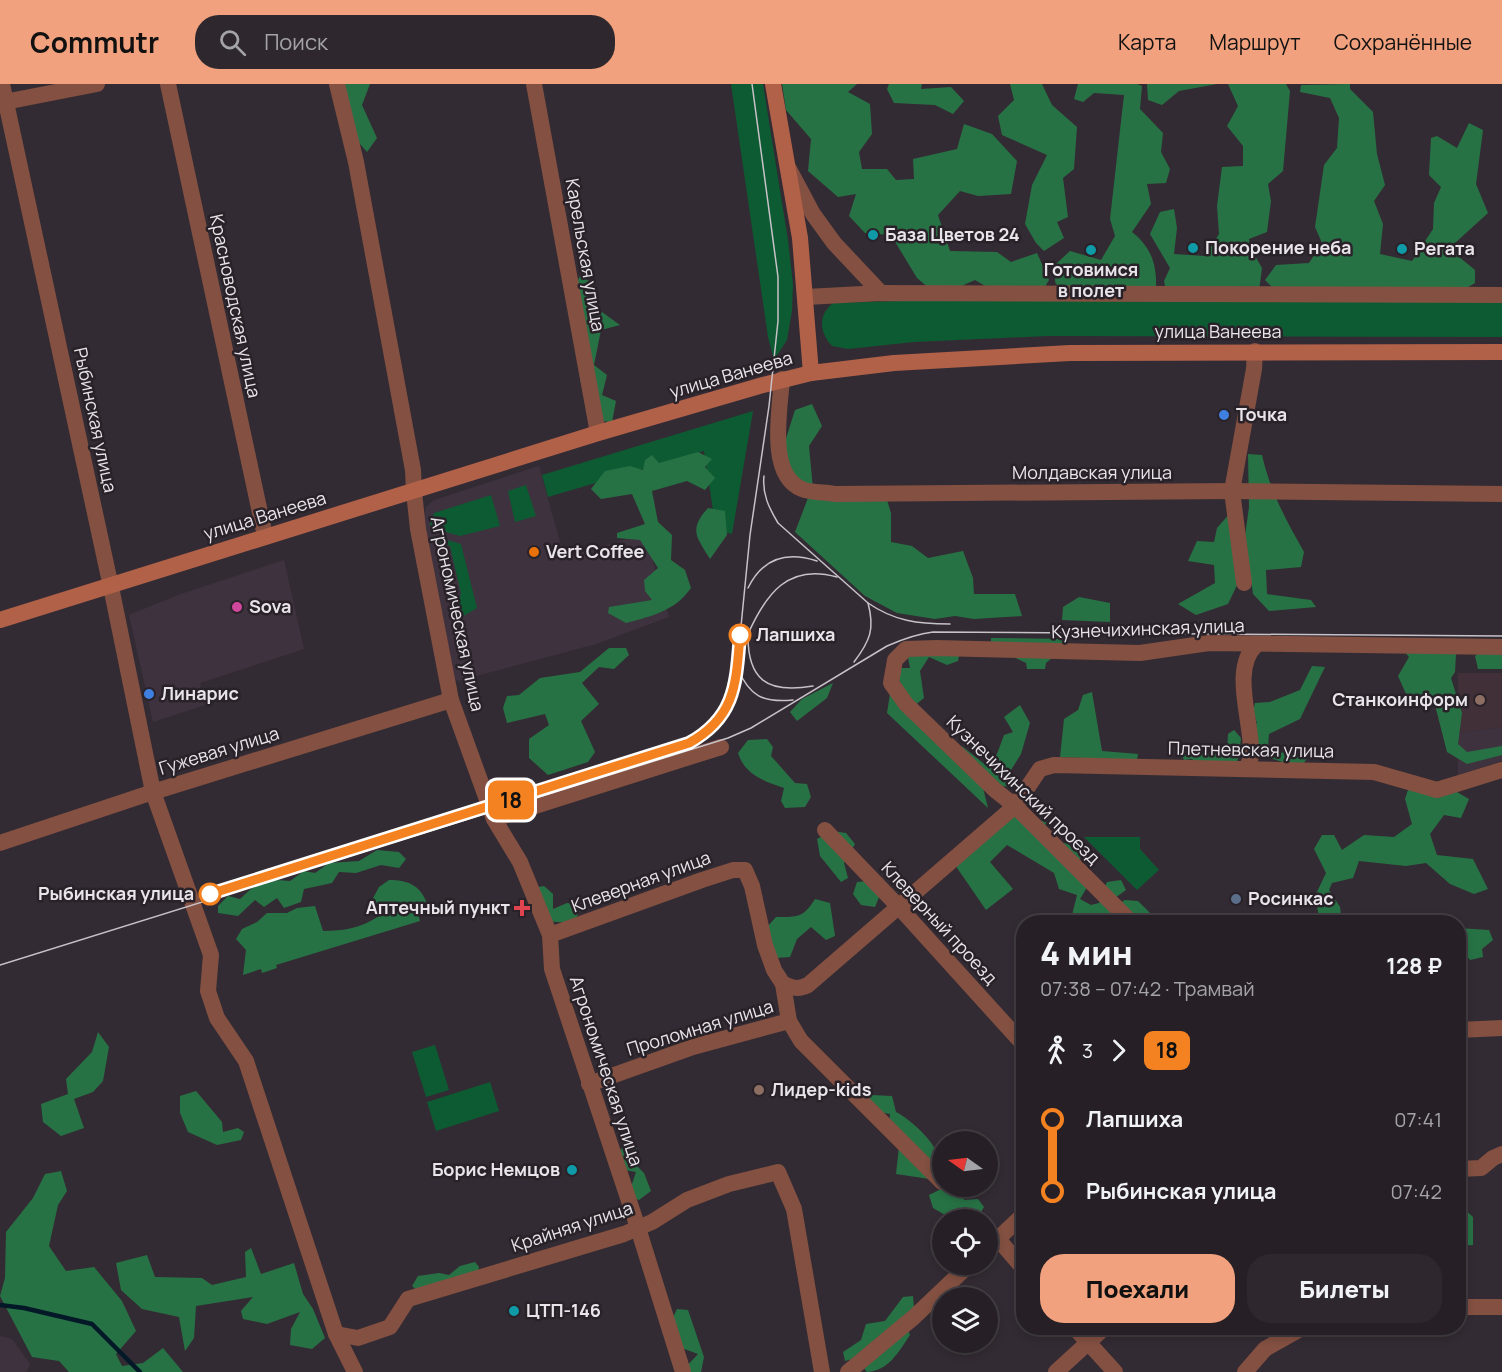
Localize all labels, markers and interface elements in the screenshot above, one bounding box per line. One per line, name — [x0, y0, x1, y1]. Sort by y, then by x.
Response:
search box — [195, 15, 615, 69]
text: Commutr — [30, 23, 159, 61]
icon: search — [216, 26, 249, 59]
text: Поиск — [264, 27, 328, 57]
text: Карта — [1118, 28, 1176, 56]
text: Маршрут — [1209, 28, 1301, 56]
text: Сохранённые — [1334, 28, 1472, 56]
street label: Карельская улица — [561, 176, 611, 333]
street label: Красноводская улица — [205, 212, 267, 400]
place label: База Цветов 24 — [885, 222, 1020, 246]
marker: База Цветов 24 — [866, 228, 880, 242]
place label: Покорение неба — [1205, 235, 1351, 259]
place label: Регата — [1414, 236, 1475, 260]
marker: Покорение неба — [1186, 241, 1200, 255]
marker: Регата — [1395, 242, 1409, 256]
marker: Готовимся в полет — [1084, 243, 1098, 257]
place label: Готовимся в полет — [1044, 257, 1138, 302]
street label: улица Ванеева — [1155, 319, 1281, 343]
street label: Рыбинская улица — [69, 345, 123, 494]
street label: улица Ванеева — [666, 345, 795, 403]
place label: Точка — [1236, 402, 1287, 426]
marker: Точка — [1217, 408, 1231, 422]
street label: Молдавская улица — [1012, 460, 1172, 484]
street label: улица Ванеева — [201, 485, 329, 545]
street label: Агрономическая улица — [426, 514, 490, 713]
place label: Vert Coffee — [546, 539, 645, 563]
marker: Vert Coffee — [527, 545, 541, 559]
place label: Sova — [249, 594, 291, 618]
marker: Sova — [230, 600, 244, 614]
street label: Кузнечихинская улица — [1051, 613, 1245, 643]
place label: Лапшиха — [756, 622, 835, 646]
marker: Лапшиха — [729, 624, 751, 646]
place label: Линарис — [161, 681, 239, 705]
marker: Линарис — [142, 687, 156, 701]
place label: Станкоинформ — [1332, 687, 1468, 711]
marker: Станкоинформ — [1473, 693, 1487, 707]
street label: Кузнечихинский проезд — [942, 710, 1106, 869]
street label: Гужевая улица — [156, 720, 282, 780]
street label: Плетневская улица — [1168, 736, 1334, 762]
line badge: 18 — [484, 780, 538, 820]
text: 18 — [500, 786, 522, 814]
street label: Клеверная улица — [568, 845, 714, 917]
street label: Клеверный проезд — [876, 856, 1003, 989]
place label: Рыбинская улица — [38, 881, 194, 905]
marker: Рыбинская улица — [199, 883, 221, 905]
place label: Росинкас — [1248, 886, 1334, 910]
marker: Росинкас — [1229, 892, 1243, 906]
place label: Аптечный пункт — [366, 895, 510, 919]
marker: Аптечный пункт — [515, 901, 529, 915]
text: 4 мин — [1040, 930, 1133, 975]
text: 128 ₽ — [1386, 951, 1442, 981]
street label: Агрономическая улица — [565, 973, 649, 1169]
text: 07:38 – 07:42 · Трамвай — [1040, 975, 1255, 1002]
street label: Проломная улица — [623, 993, 776, 1061]
icon: walk — [1040, 1034, 1073, 1067]
icon: forward — [1102, 1034, 1135, 1067]
text: 18 — [1156, 1036, 1178, 1064]
text: 3 — [1082, 1037, 1093, 1064]
place label: Лидер-kids — [771, 1077, 872, 1101]
marker: Лидер-kids — [752, 1083, 766, 1097]
text: Лапшиха — [1086, 1104, 1183, 1134]
text: 07:41 — [1394, 1106, 1442, 1133]
north arrow — [932, 1131, 998, 1197]
map controls — [932, 1131, 998, 1353]
place label: Борис Немцов — [432, 1157, 560, 1181]
marker: Борис Немцов — [565, 1163, 579, 1177]
text: Рыбинская улица — [1086, 1176, 1277, 1206]
text: 07:42 — [1391, 1178, 1442, 1205]
street label: Крайняя улица — [508, 1195, 636, 1257]
button: locate — [932, 1209, 998, 1275]
button: Поехали — [1040, 1254, 1235, 1323]
button: Билеты — [1247, 1254, 1442, 1323]
button: layers — [932, 1287, 998, 1353]
place label: ЦТП-146 — [526, 1298, 601, 1322]
marker: ЦТП-146 — [507, 1304, 521, 1318]

